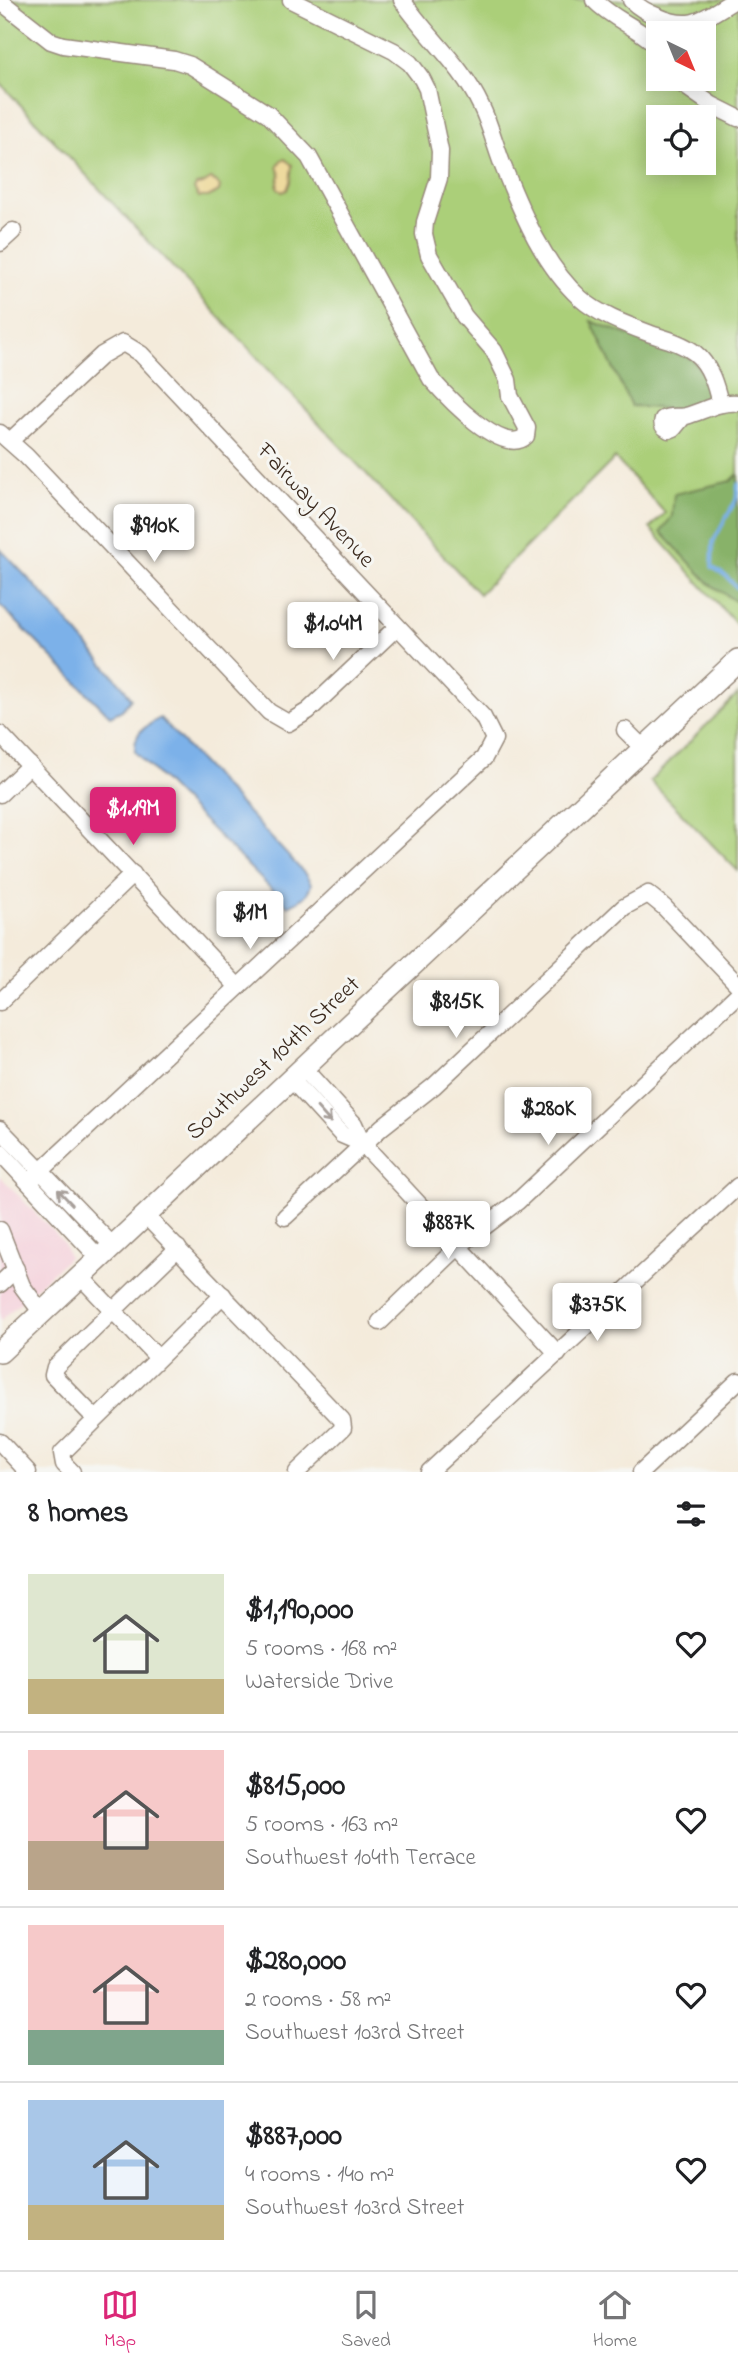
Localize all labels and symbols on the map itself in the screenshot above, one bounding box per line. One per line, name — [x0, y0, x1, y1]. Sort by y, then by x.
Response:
north arrow — [646, 21, 716, 91]
street label: Fairway Avenue — [246, 435, 383, 577]
pin: $910K — [105, 504, 203, 564]
pin: $1.04M — [276, 602, 390, 662]
pin: $1.19M — [76, 788, 190, 847]
pin: $1M — [216, 892, 284, 951]
street label: Southwest 104th Street — [179, 969, 369, 1149]
pin: $815K — [407, 981, 505, 1040]
pin: $280K — [499, 1088, 597, 1147]
one-way arrow — [316, 1106, 333, 1123]
one-way arrow — [57, 1189, 74, 1206]
pin: $887K — [399, 1202, 497, 1261]
pin: $375K — [548, 1284, 646, 1343]

